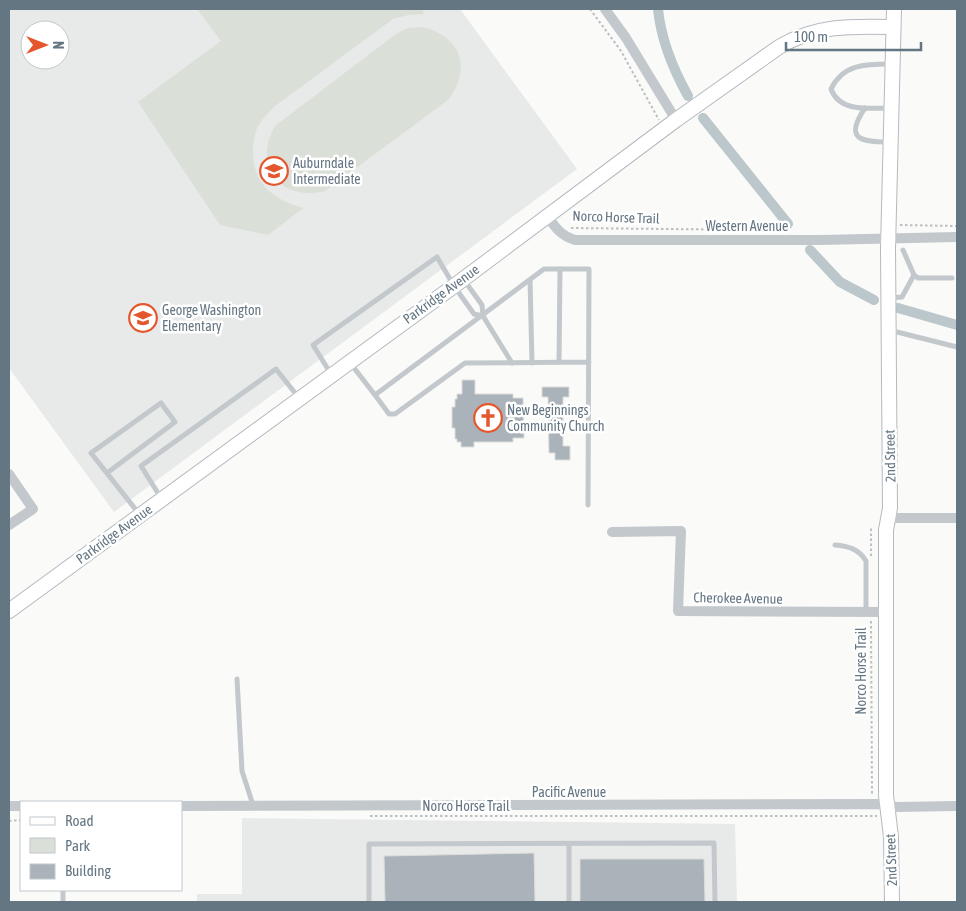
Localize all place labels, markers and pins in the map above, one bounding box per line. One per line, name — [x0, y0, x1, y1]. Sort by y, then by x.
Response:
place label: Auburndale Intermediate — [293, 155, 361, 187]
school or university icon: Auburndale Intermediate — [259, 156, 289, 186]
place label: George Washington Elementary — [162, 302, 261, 334]
school or university icon: George Washington Elementary — [128, 303, 158, 333]
place label: New Beginnings Community Church — [507, 402, 604, 434]
church icon: New Beginnings Community Church — [473, 403, 503, 433]

